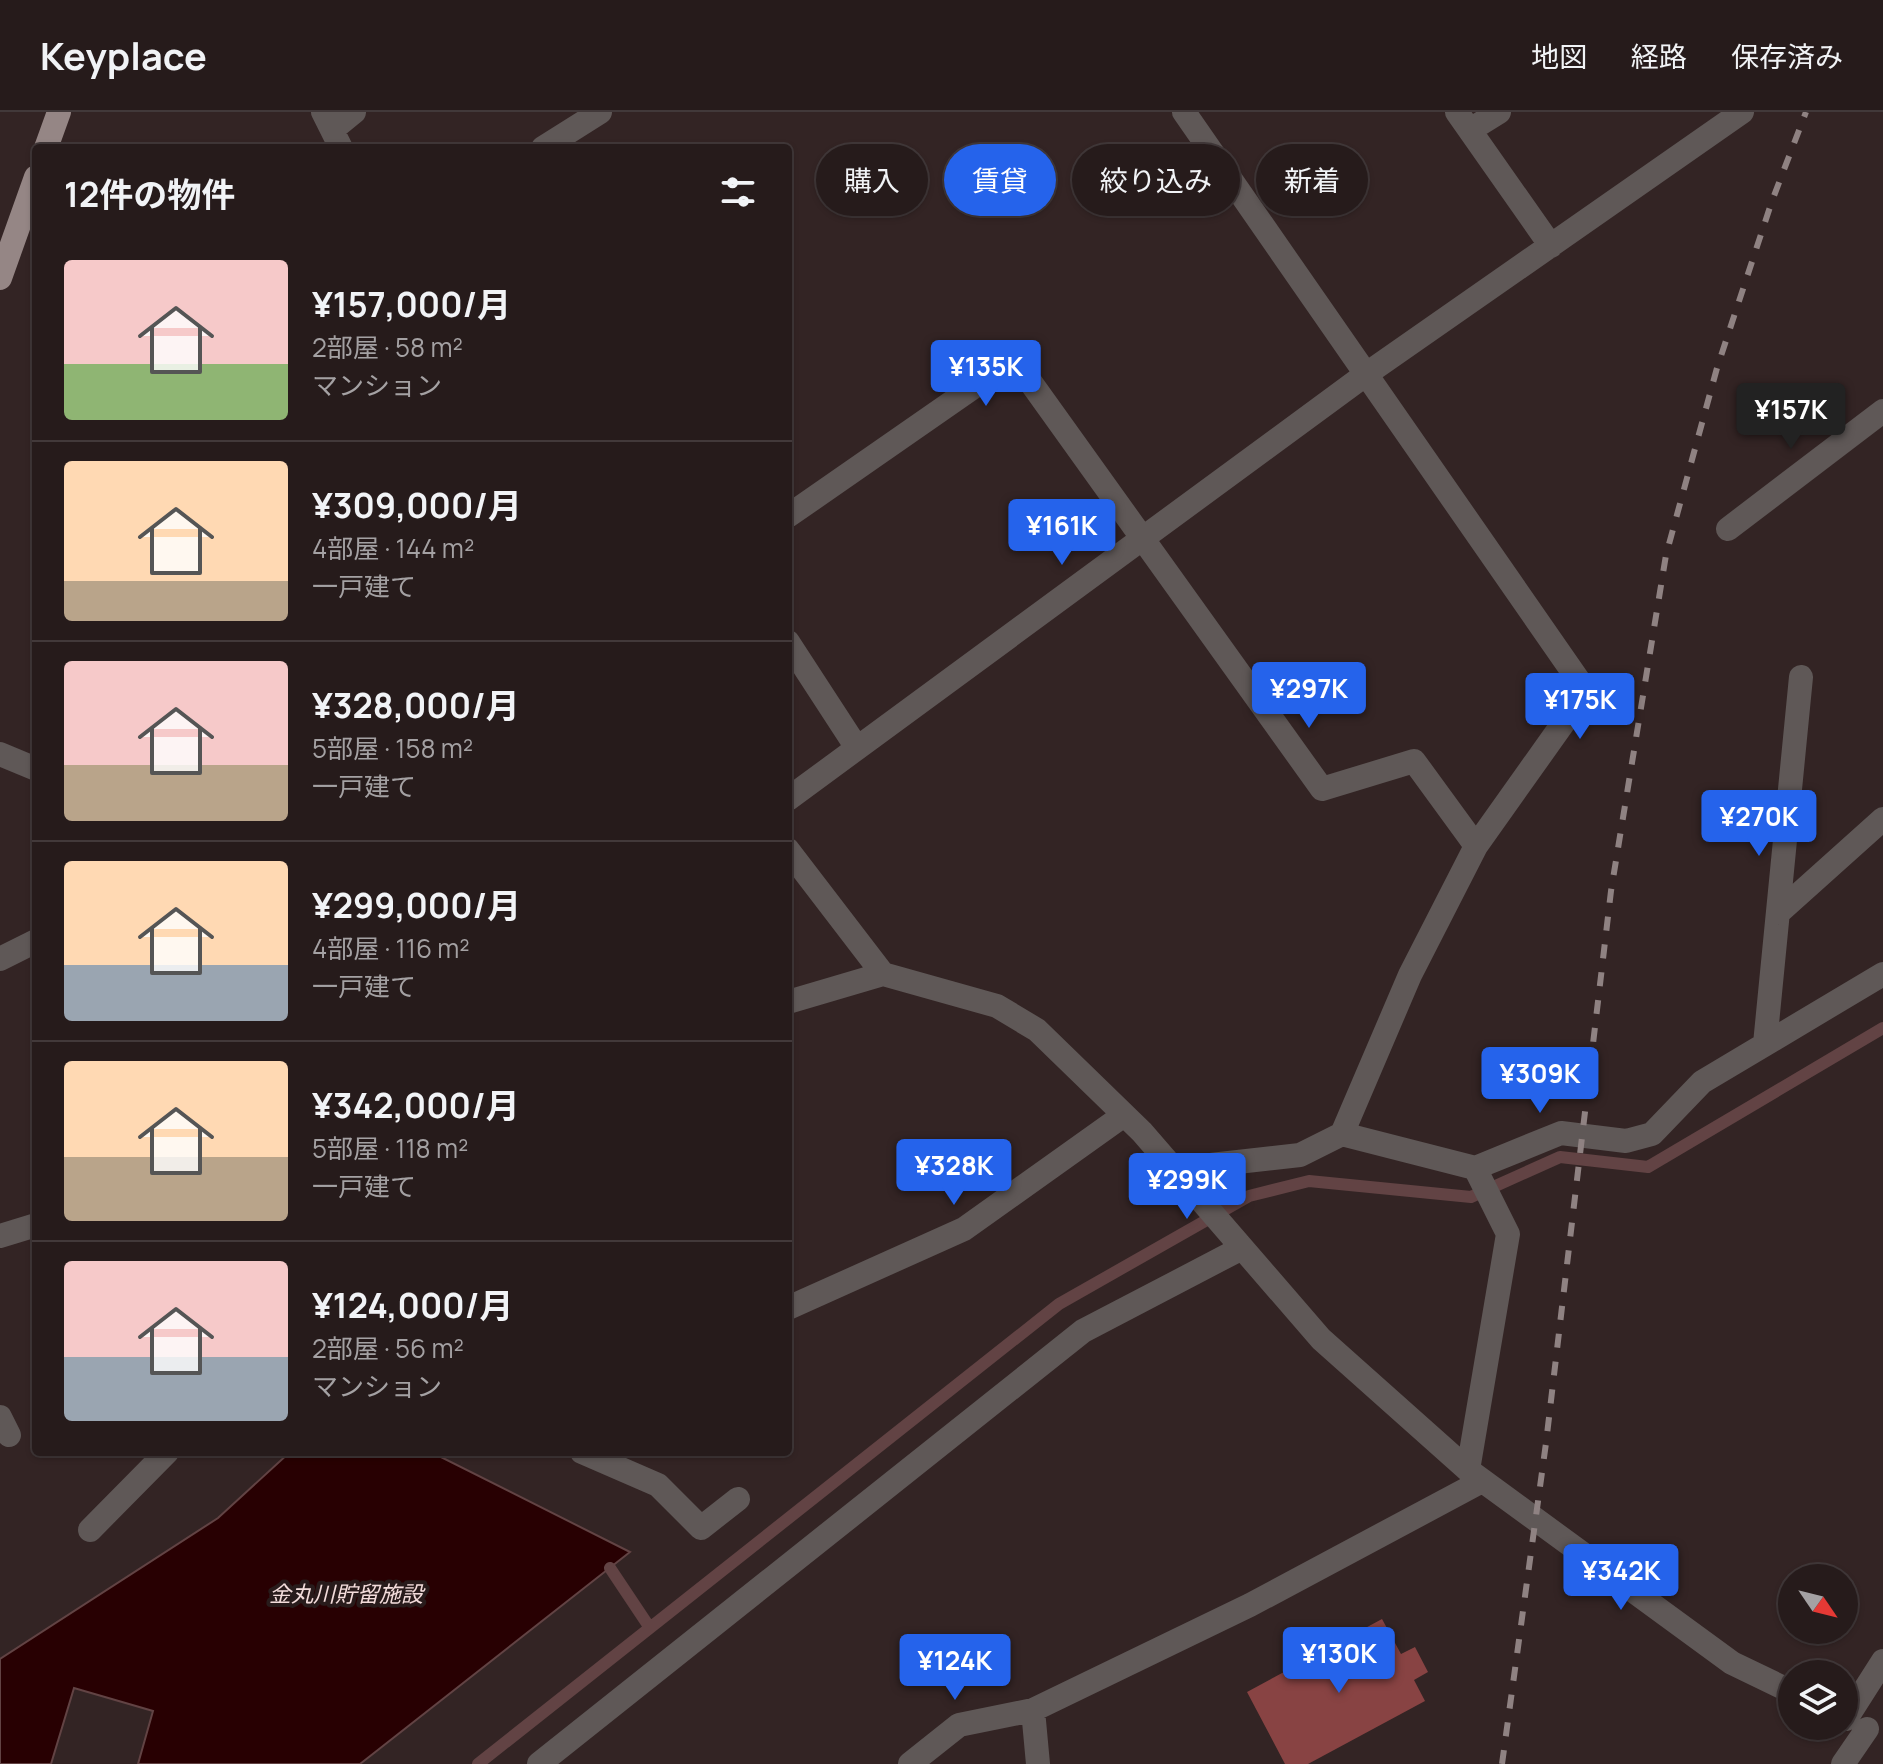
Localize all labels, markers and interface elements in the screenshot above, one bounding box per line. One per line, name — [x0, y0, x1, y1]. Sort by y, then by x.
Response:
text: Keyplace — [40, 29, 207, 81]
text: 地図 — [1531, 37, 1587, 75]
text: 経路 — [1631, 37, 1687, 75]
text: 保存済み — [1731, 37, 1843, 75]
chip: 購入 — [816, 144, 928, 216]
chip: 賃貸 — [944, 144, 1056, 216]
chip: 絞り込み — [1072, 144, 1240, 216]
chip: 新着 — [1256, 144, 1368, 216]
icon: filters — [716, 170, 760, 214]
text: 12件の物件 — [64, 171, 235, 217]
text: ¥157,000/月 — [312, 281, 511, 327]
icon: home — [128, 292, 224, 388]
text: 2部屋 · 58 m² — [312, 329, 463, 365]
pin: ¥135K — [930, 340, 1042, 408]
text: ¥135K — [949, 348, 1023, 384]
text: マンション — [312, 367, 442, 403]
pin: ¥157K — [1735, 383, 1847, 451]
text: ¥157K — [1754, 391, 1828, 427]
text: ¥309,000/月 — [312, 482, 522, 528]
icon: home — [128, 493, 224, 589]
pin: ¥161K — [1006, 499, 1118, 567]
text: ¥161K — [1026, 507, 1098, 543]
text: 4部屋 · 144 m² — [312, 530, 474, 566]
text: 一戸建て — [312, 568, 416, 604]
pin: ¥297K — [1253, 662, 1365, 730]
text: ¥297K — [1270, 670, 1348, 706]
pin: ¥175K — [1524, 673, 1636, 741]
text: ¥175K — [1543, 681, 1617, 717]
text: ¥328,000/月 — [312, 682, 520, 728]
icon: home — [128, 693, 224, 789]
text: 5部屋 · 158 m² — [312, 730, 473, 766]
text: 一戸建て — [312, 768, 416, 804]
pin: ¥270K — [1703, 790, 1815, 858]
text: ¥270K — [1719, 798, 1799, 834]
text: ¥299,000/月 — [312, 882, 521, 928]
icon: home — [128, 893, 224, 989]
text: 4部屋 · 116 m² — [312, 930, 470, 966]
text: 一戸建て — [312, 968, 416, 1004]
pin: ¥309K — [1484, 1047, 1596, 1115]
text: ¥309K — [1499, 1055, 1581, 1091]
text: ¥342,000/月 — [312, 1082, 520, 1128]
icon: home — [128, 1093, 224, 1189]
text: 5部屋 · 118 m² — [312, 1130, 468, 1166]
pin: ¥328K — [898, 1139, 1010, 1207]
text: ¥328K — [914, 1147, 994, 1183]
pin: ¥299K — [1131, 1153, 1243, 1221]
text: ¥299K — [1147, 1161, 1227, 1197]
text: 一戸建て — [312, 1168, 416, 1204]
text: ¥124,000/月 — [312, 1282, 513, 1328]
icon: home — [128, 1293, 224, 1389]
text: 2部屋 · 56 m² — [312, 1330, 464, 1366]
text: マンション — [312, 1368, 442, 1404]
pin: ¥342K — [1565, 1544, 1677, 1612]
text: ¥342K — [1581, 1552, 1661, 1588]
north arrow — [1778, 1564, 1858, 1644]
map controls — [1778, 1564, 1858, 1740]
water label: 金丸川貯留施設 — [269, 1579, 426, 1609]
pin: ¥130K — [1283, 1627, 1395, 1695]
pin: ¥124K — [899, 1634, 1011, 1702]
text: ¥130K — [1301, 1635, 1377, 1671]
text: ¥124K — [918, 1642, 992, 1678]
button: layers — [1778, 1660, 1858, 1740]

